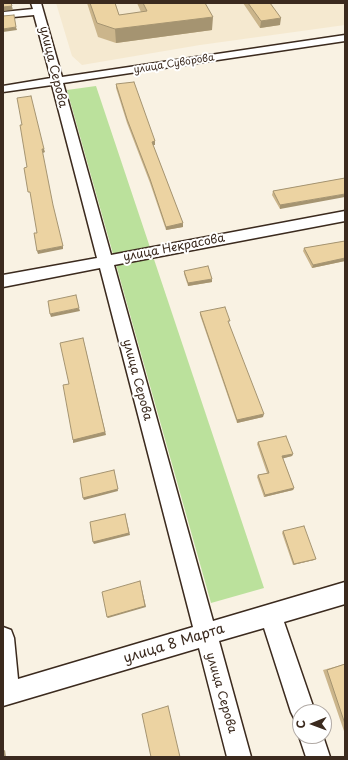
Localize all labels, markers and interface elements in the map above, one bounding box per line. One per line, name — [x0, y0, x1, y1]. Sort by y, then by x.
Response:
street label: улица Серова — [36, 25, 70, 109]
street label: улица Суворова — [133, 52, 215, 76]
street label: улица Некрасова — [122, 231, 226, 265]
street label: улица Серова — [119, 338, 155, 422]
street label: улица 8 Марта — [121, 621, 227, 667]
street label: улица Серова — [203, 651, 239, 735]
north arrow — [292, 704, 332, 744]
text: С — [292, 720, 309, 728]

